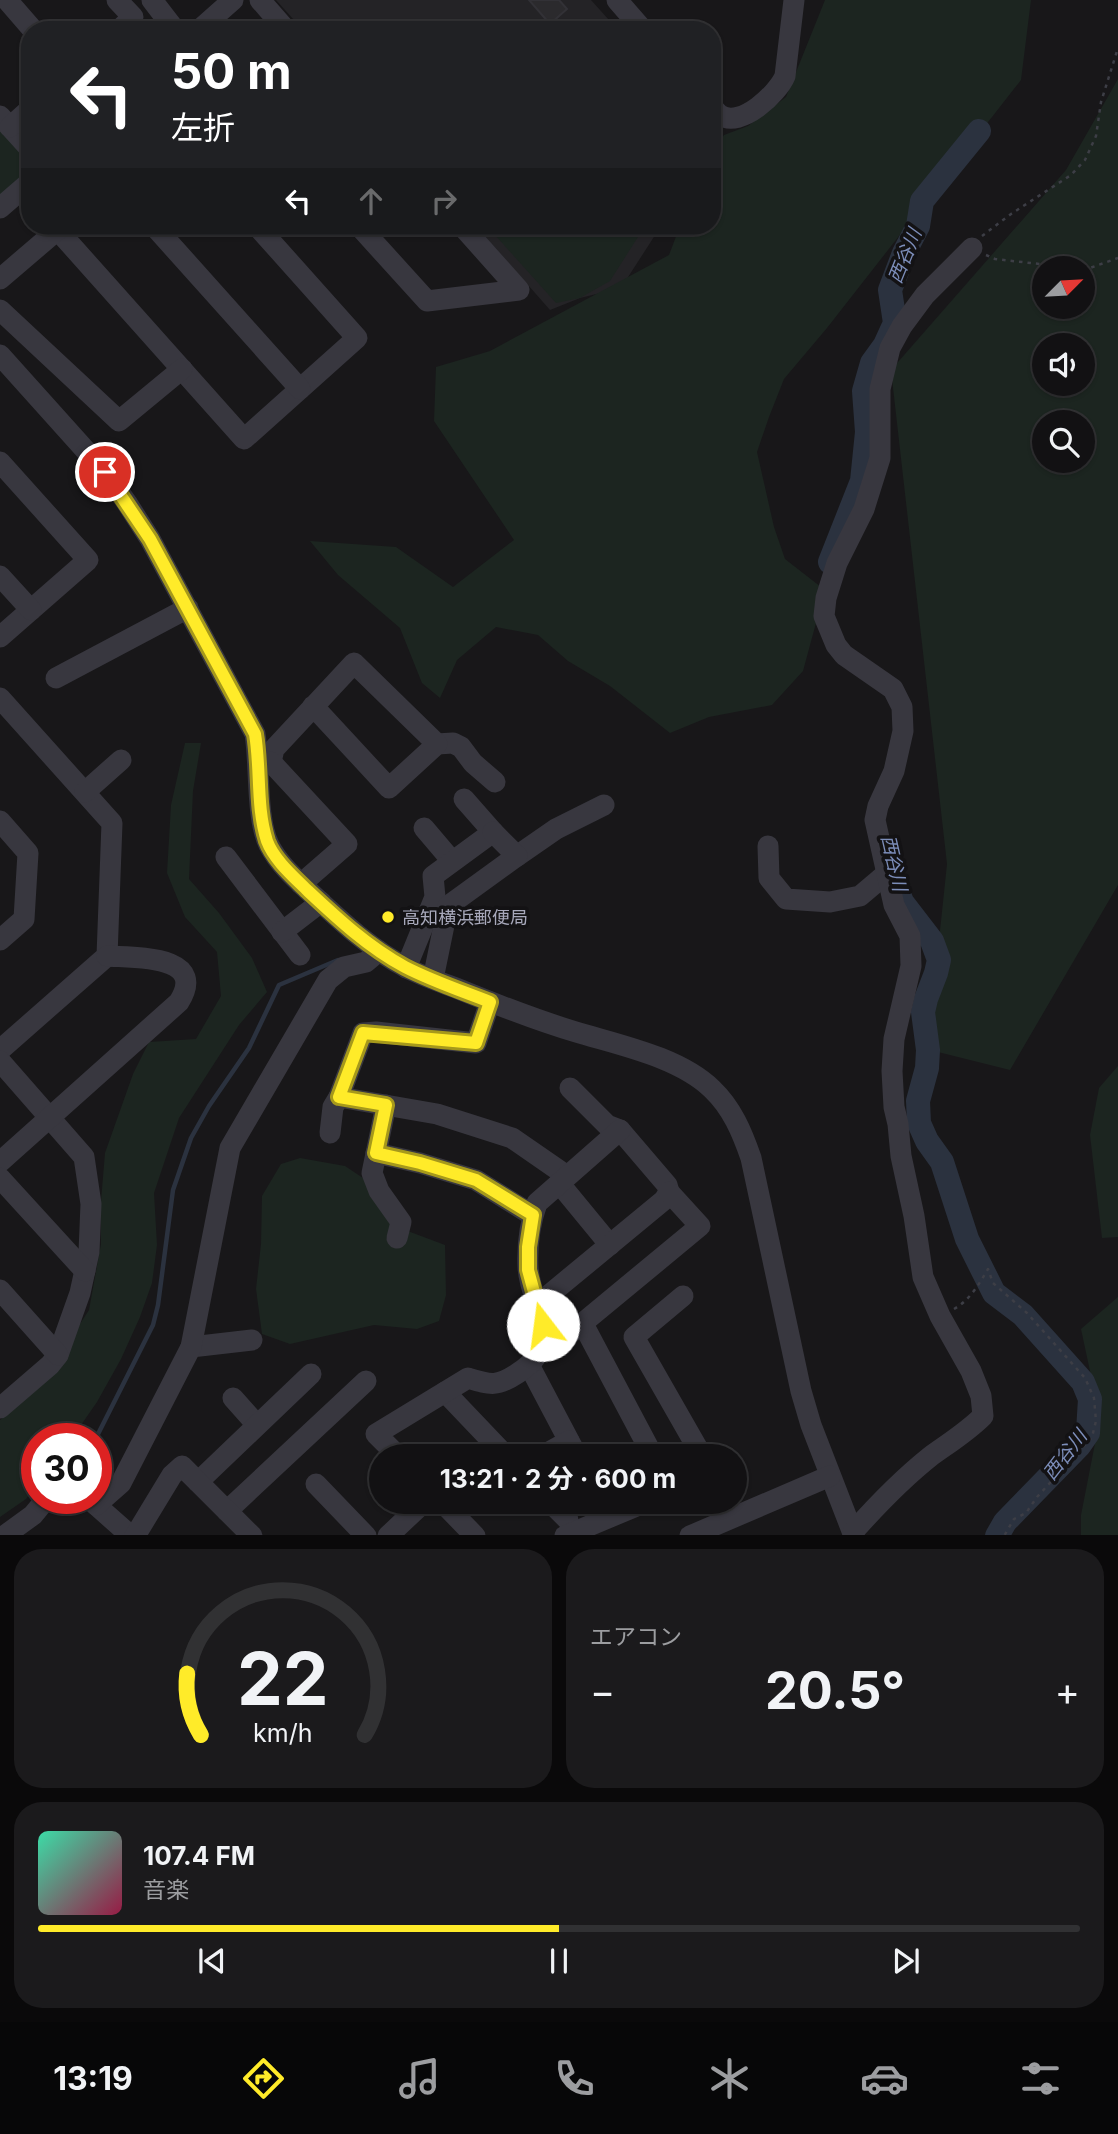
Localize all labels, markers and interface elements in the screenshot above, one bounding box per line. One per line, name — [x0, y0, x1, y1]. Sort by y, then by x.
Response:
text: 50 m — [171, 42, 292, 101]
icon: left — [56, 49, 147, 140]
text: 左折 — [171, 108, 235, 147]
icon: left — [279, 182, 317, 220]
icon: ahead — [352, 182, 390, 220]
icon: right — [425, 182, 463, 220]
water label: 西谷川 — [884, 223, 927, 287]
north arrow — [1032, 256, 1096, 318]
map controls — [1032, 256, 1095, 473]
button: sound — [1032, 333, 1095, 396]
button: search — [1032, 410, 1095, 473]
pin — [75, 442, 135, 502]
icon: arrive — [86, 453, 124, 491]
water label: 西谷川 — [876, 833, 912, 895]
place label: 高知横浜郵便局 — [402, 907, 528, 928]
marker: 高知横浜郵便局 — [380, 909, 396, 925]
position arrow — [506, 1288, 580, 1362]
speed limit sign: 30 — [21, 1423, 112, 1514]
water label: 西谷川 — [1038, 1424, 1093, 1485]
text: 13:21 · 2 分 · 600 m — [440, 1463, 676, 1494]
text: エアコン — [590, 1623, 682, 1651]
text: 22 — [237, 1634, 329, 1723]
text: 20.5° — [765, 1659, 905, 1722]
text: − — [590, 1668, 615, 1714]
text: + — [1055, 1668, 1080, 1714]
text: km/h — [253, 1717, 313, 1747]
text: 107.4 FM — [143, 1840, 255, 1871]
text: 音楽 — [143, 1876, 189, 1904]
icon: previous — [193, 1942, 231, 1980]
icon: pause — [540, 1942, 578, 1980]
icon: next — [887, 1942, 925, 1980]
icon: directions — [239, 2054, 288, 2103]
icon: music — [395, 2054, 444, 2103]
icon: phone — [550, 2054, 599, 2103]
icon: climate — [705, 2054, 754, 2103]
icon: car — [860, 2054, 909, 2103]
icon: filters — [1016, 2054, 1065, 2103]
text: 13:19 — [53, 2059, 133, 2098]

